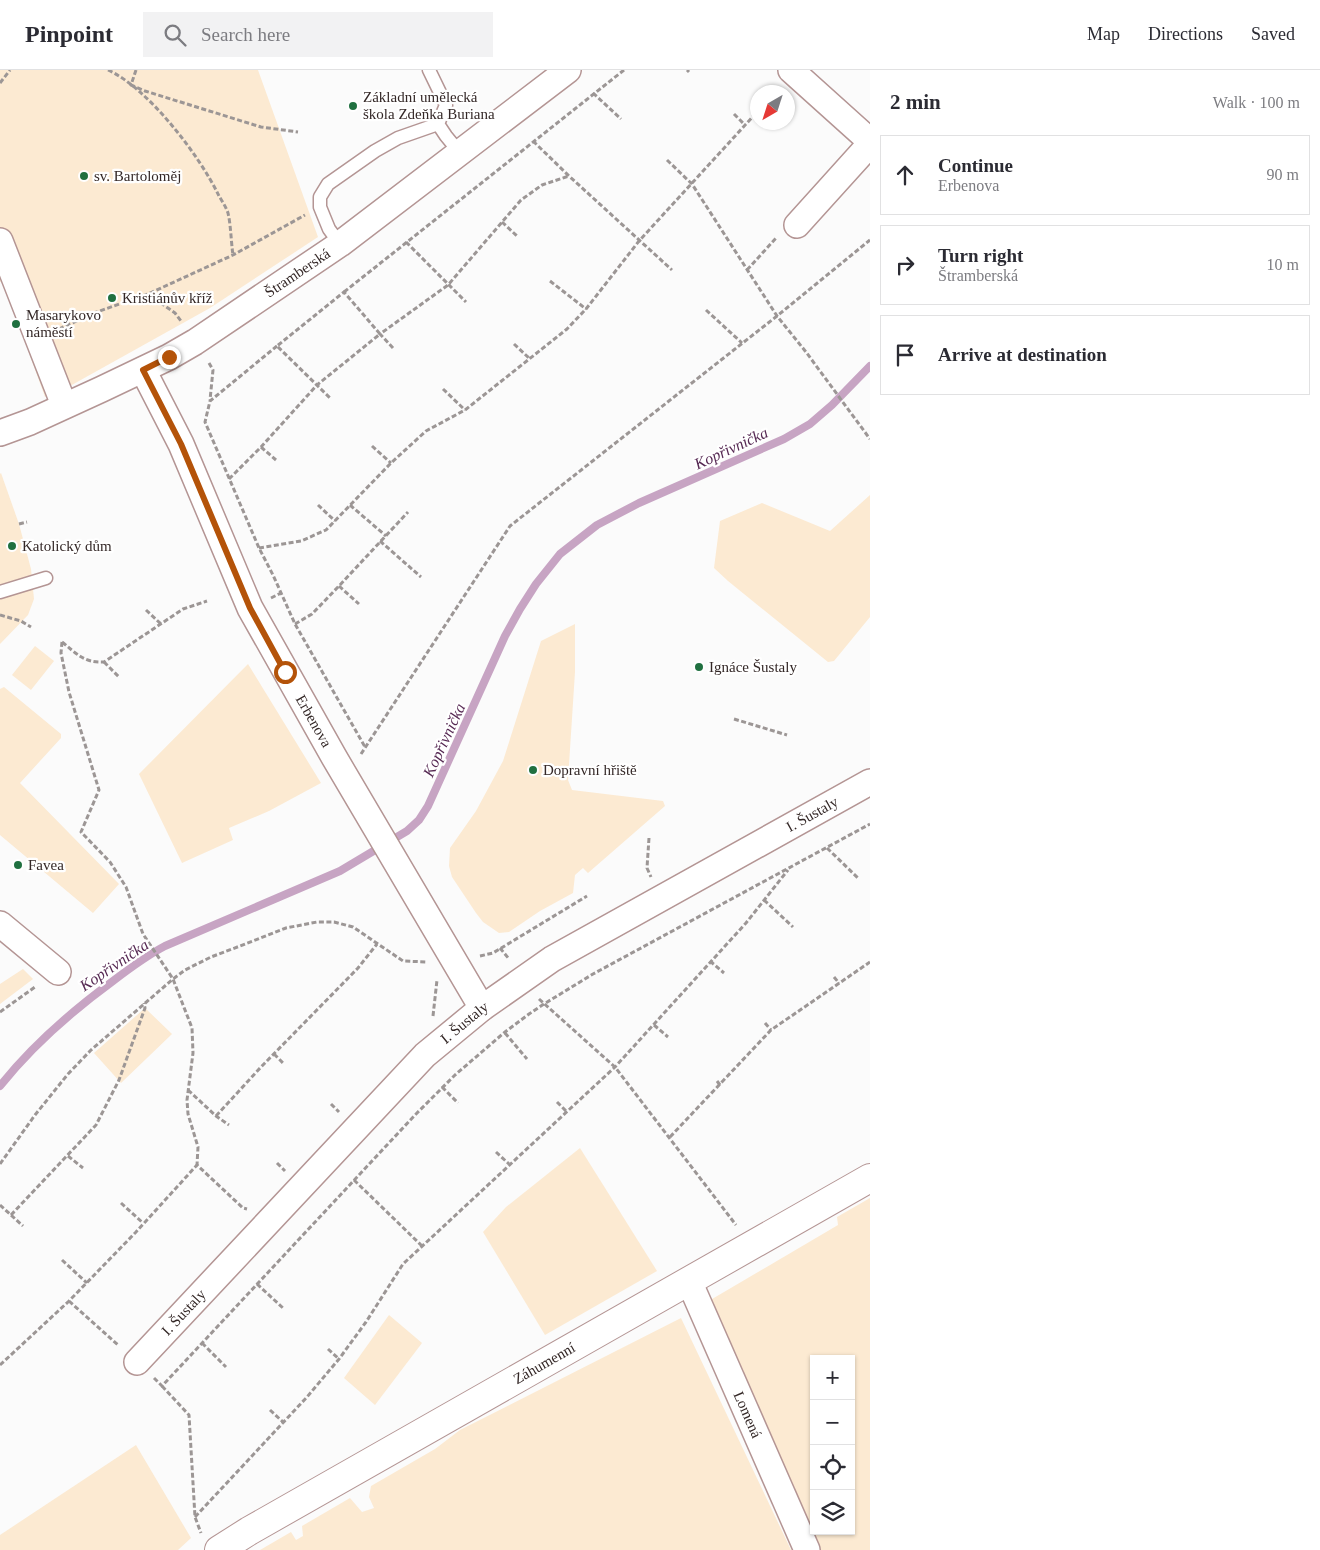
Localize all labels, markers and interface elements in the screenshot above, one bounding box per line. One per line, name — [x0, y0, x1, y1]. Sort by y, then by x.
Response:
search box — [143, 12, 493, 57]
text: Pinpoint — [25, 21, 113, 47]
icon: search — [161, 21, 189, 49]
text: Search here — [201, 24, 290, 45]
text: Map — [1087, 24, 1120, 44]
text: Directions — [1148, 24, 1223, 44]
text: Saved — [1251, 24, 1295, 44]
north arrow — [750, 85, 795, 130]
place label: Základní umělecká škola Zdeňka Buriana — [363, 89, 495, 122]
text: 2 min — [890, 90, 941, 114]
text: Walk · 100 m — [1213, 94, 1300, 111]
marker: Základní umělecká škola Zdeňka Buriana — [347, 100, 359, 112]
text: Continue — [938, 155, 1013, 176]
icon: ahead — [891, 161, 919, 189]
text: 90 m — [1267, 166, 1299, 183]
place label: sv. Bartoloměj — [94, 168, 181, 184]
marker: sv. Bartoloměj — [78, 170, 90, 182]
text: Erbenova — [938, 177, 999, 194]
street label: Štramberská — [262, 245, 333, 300]
text: Turn right — [938, 245, 1023, 266]
icon: right — [891, 251, 919, 279]
text: 10 m — [1267, 256, 1299, 273]
text: Štramberská — [938, 267, 1018, 284]
place label: Kristiánův kříž — [122, 290, 213, 306]
marker: Kristiánův kříž — [106, 292, 118, 304]
place label: Masarykovo náměstí — [26, 307, 101, 340]
marker: Masarykovo náměstí — [10, 318, 22, 330]
icon: arrive — [891, 341, 919, 369]
text: Arrive at destination — [938, 344, 1107, 365]
route end — [158, 346, 181, 369]
water label: Kopřivnička — [691, 424, 771, 474]
place label: Katolický dům — [22, 538, 112, 554]
marker: Katolický dům — [6, 540, 18, 552]
place label: Ignáce Šustaly — [709, 659, 797, 675]
route start — [274, 661, 297, 684]
marker: Ignáce Šustaly — [693, 661, 705, 673]
street label: Erbenova — [293, 692, 335, 750]
water label: Kopřivnička — [419, 701, 469, 781]
place label: Dopravní hřiště — [543, 762, 637, 778]
marker: Dopravní hřiště — [527, 764, 539, 776]
street label: I. Šustaly — [783, 793, 841, 835]
place label: Favea — [28, 857, 64, 873]
marker: Favea — [12, 859, 24, 871]
water label: Kopřivnička — [76, 936, 152, 996]
street label: I. Šustaly — [437, 998, 492, 1047]
street label: I. Šustaly — [158, 1286, 209, 1339]
street label: Záhumenní — [510, 1339, 578, 1387]
map controls — [810, 1355, 855, 1535]
button: + — [810, 1355, 855, 1400]
street label: Lomená — [730, 1389, 765, 1441]
button: − — [810, 1400, 855, 1445]
button: locate — [810, 1445, 855, 1490]
button: layers — [810, 1490, 855, 1535]

